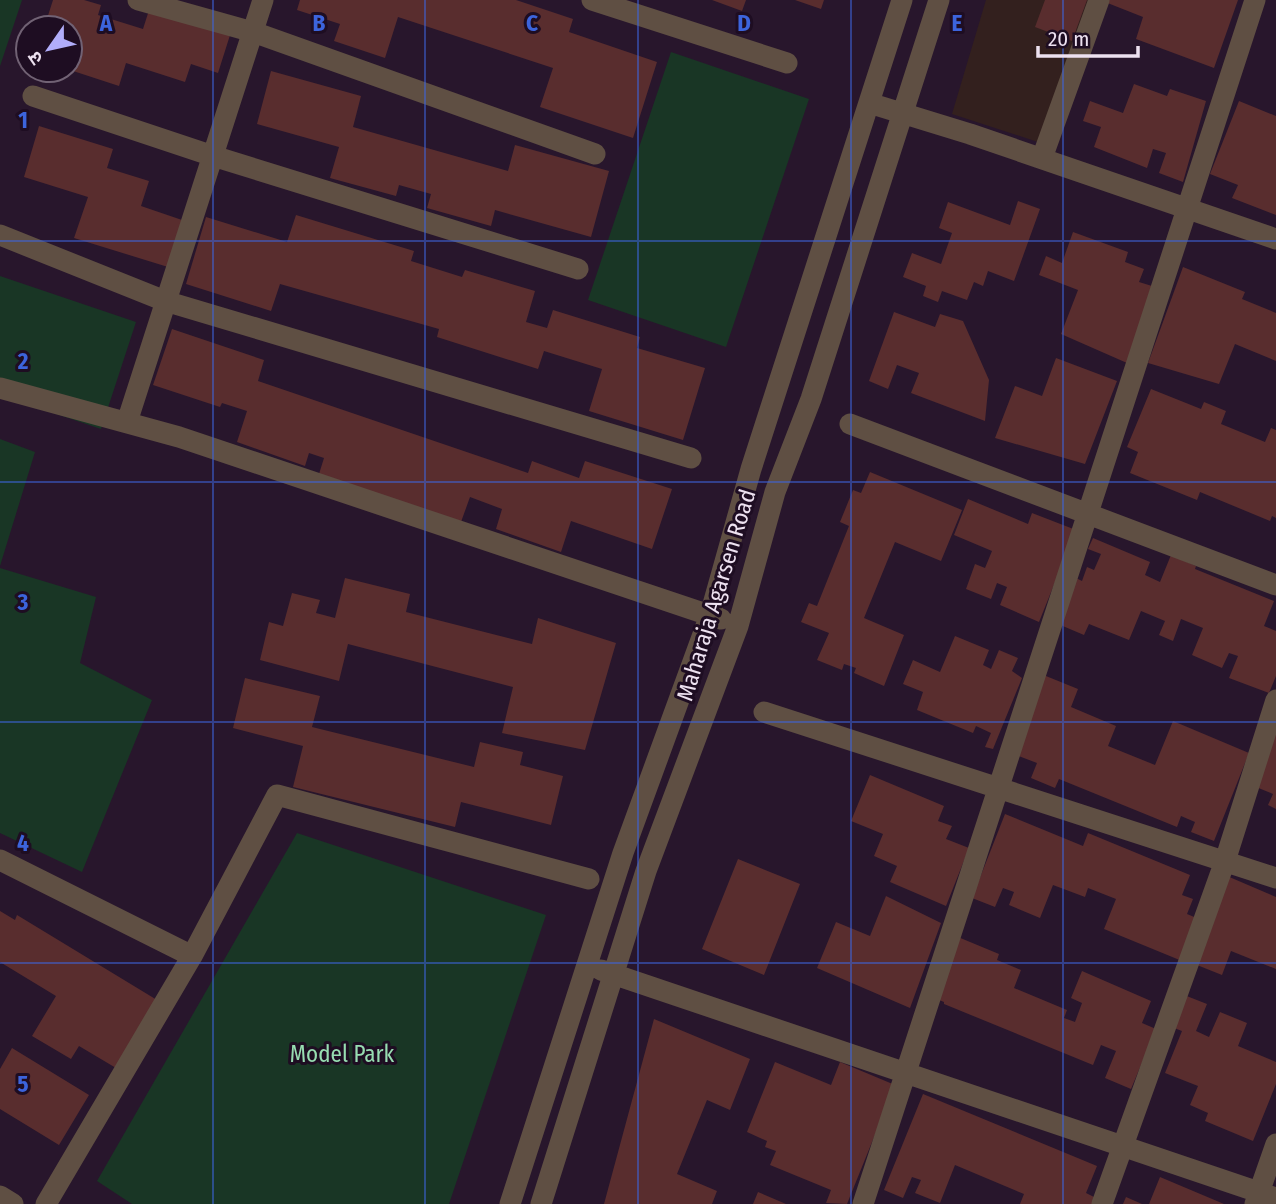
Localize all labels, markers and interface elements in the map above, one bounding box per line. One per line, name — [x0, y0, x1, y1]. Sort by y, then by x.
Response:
text: A — [99, 9, 113, 37]
text: B — [313, 9, 326, 37]
text: C — [526, 9, 538, 37]
text: D — [737, 9, 751, 37]
text: E — [952, 9, 963, 37]
north arrow — [14, 14, 84, 84]
scale bar — [1038, 14, 1138, 58]
text: 20 m — [1048, 26, 1089, 52]
text: उ — [22, 46, 48, 69]
text: 1 — [18, 106, 28, 134]
text: 2 — [17, 347, 29, 375]
street label: Maharaja Agarsen Road — [670, 486, 762, 704]
text: 3 — [17, 588, 29, 616]
text: 4 — [17, 829, 29, 857]
park label: Model Park — [290, 1040, 395, 1068]
text: 5 — [17, 1070, 29, 1098]

